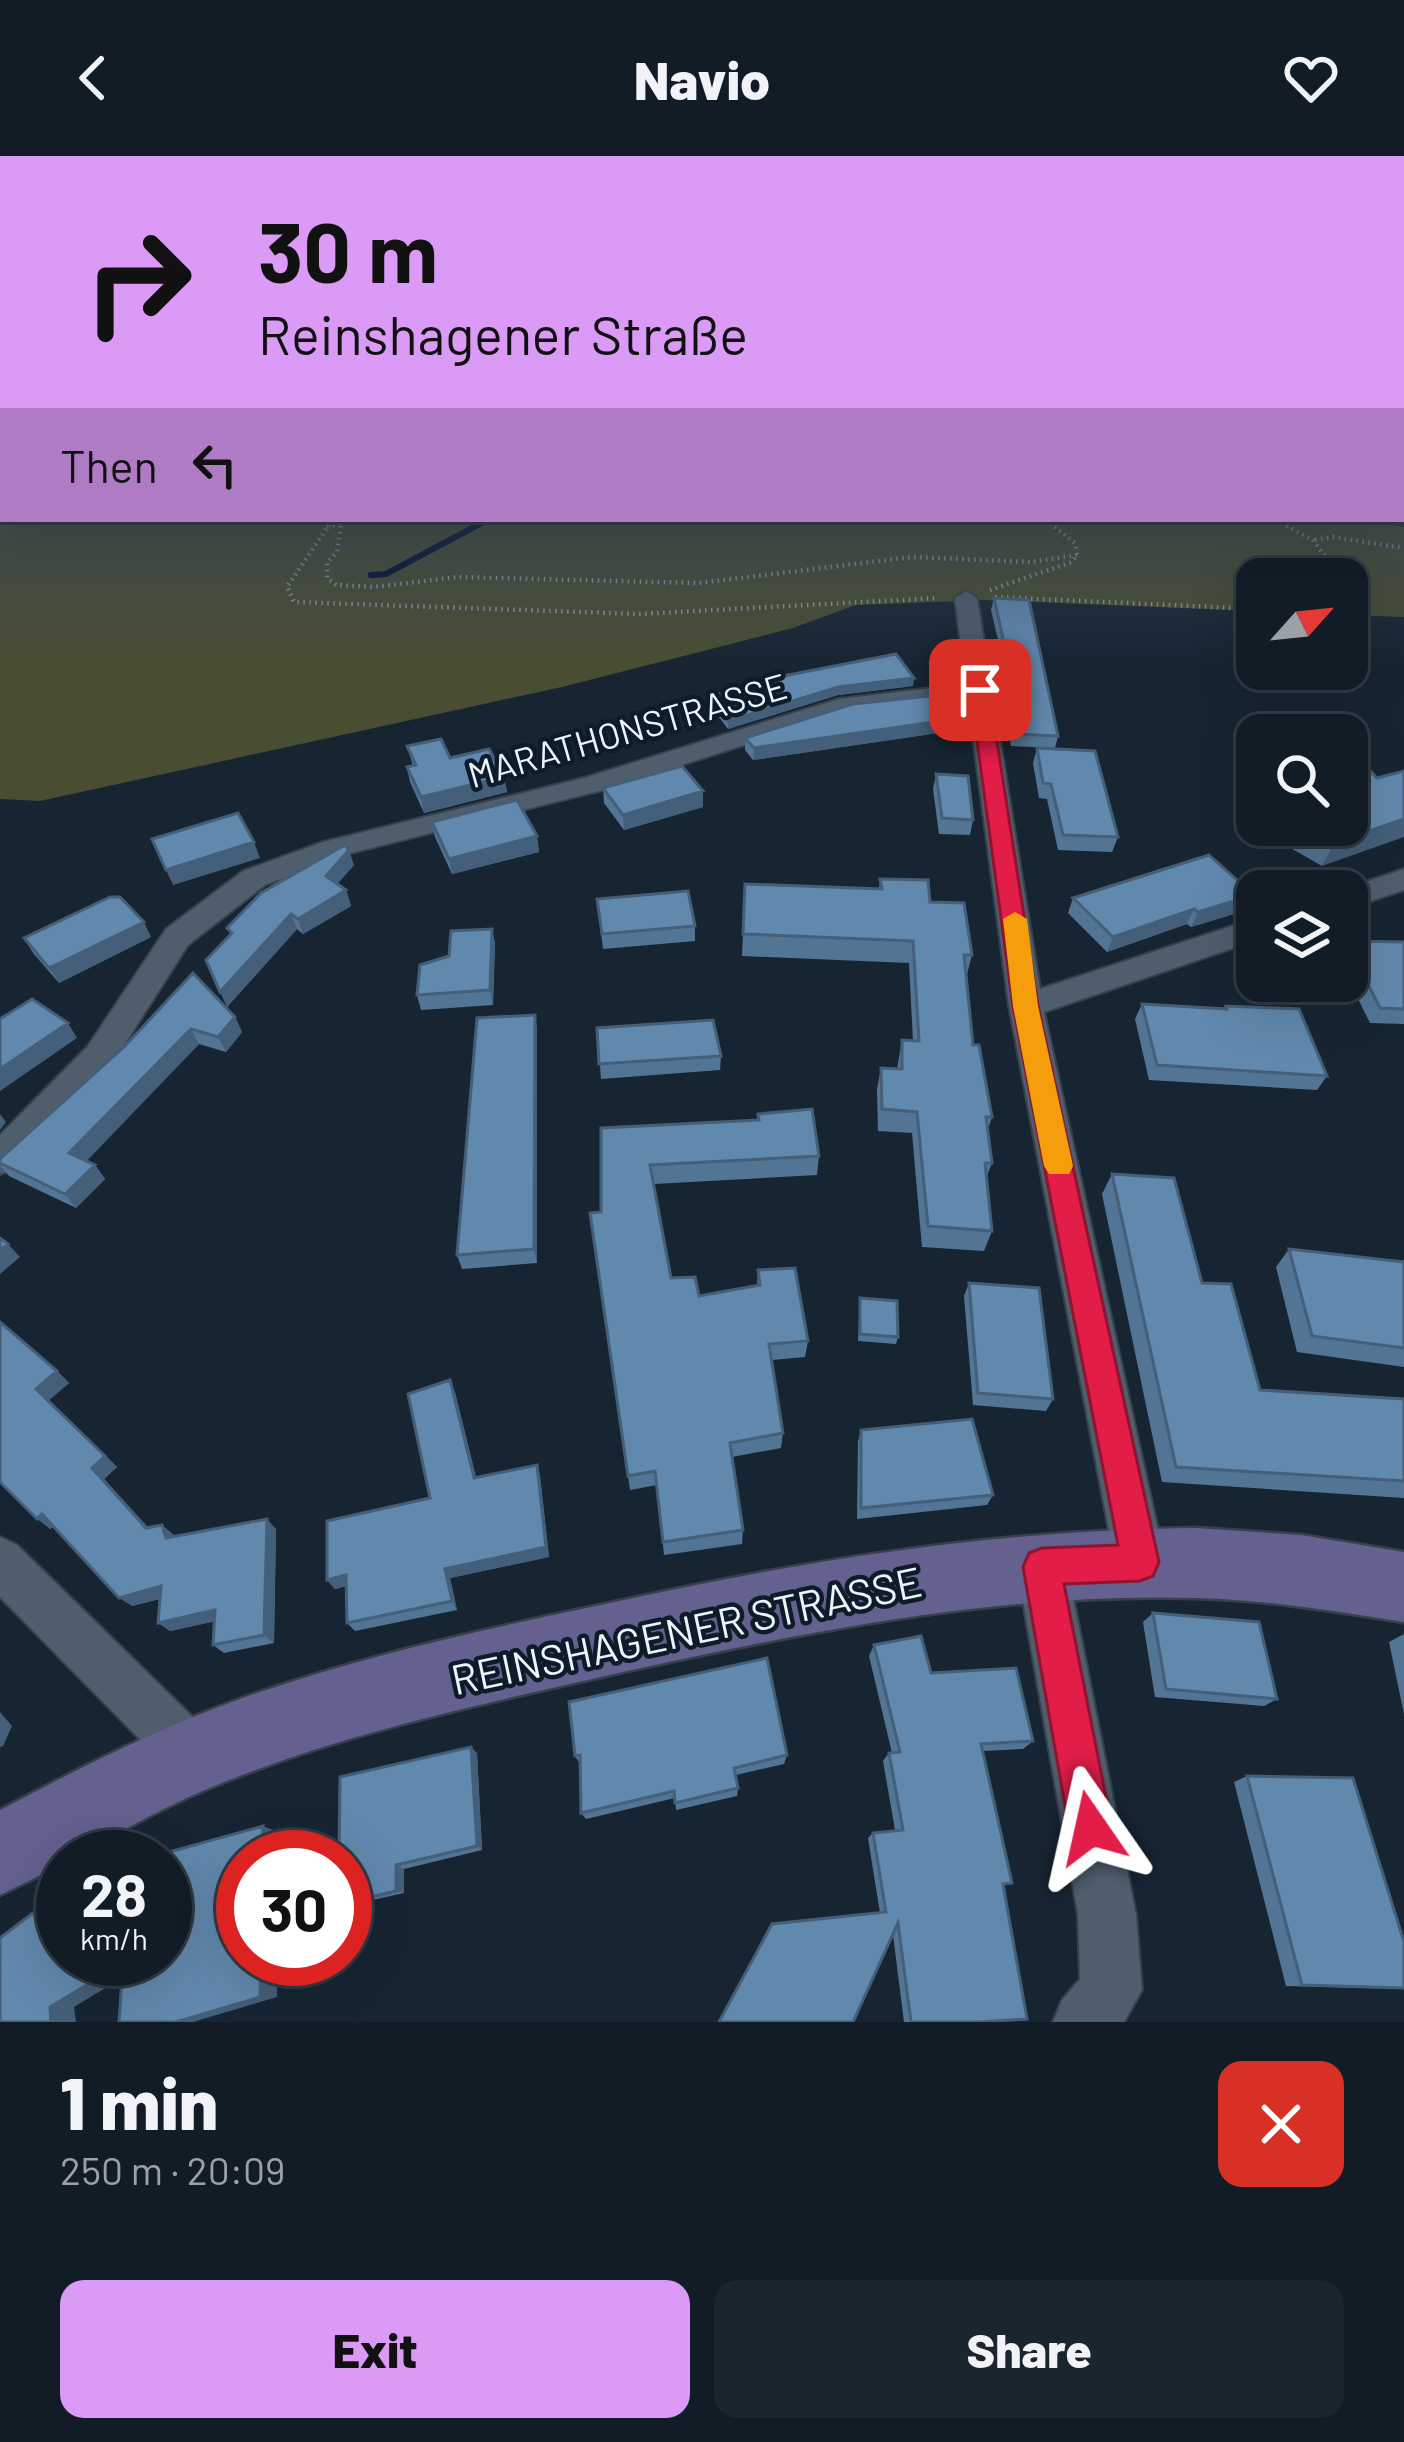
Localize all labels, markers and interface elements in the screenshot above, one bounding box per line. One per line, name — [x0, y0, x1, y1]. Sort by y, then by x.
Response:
icon: back — [60, 45, 126, 111]
icon: heart — [1278, 45, 1344, 111]
text: Navio — [634, 46, 770, 111]
text: 30 m — [258, 199, 438, 300]
icon: right — [60, 204, 216, 360]
text: Reinshagener Straße — [258, 301, 748, 366]
icon: left — [182, 432, 248, 498]
text: Then — [60, 438, 158, 492]
north arrow — [1236, 558, 1368, 690]
map controls — [1236, 558, 1368, 1002]
pin — [929, 639, 1031, 741]
icon: arrive — [947, 657, 1013, 723]
street label: MARATHONSTRASSE — [463, 663, 791, 795]
button: search — [1236, 714, 1368, 846]
button: layers — [1236, 870, 1368, 1002]
street label: REINSHAGENER STRASSE — [446, 1555, 926, 1703]
position arrow — [1028, 1765, 1154, 1891]
speed limit sign: 30 — [216, 1830, 372, 1986]
text: 28 — [81, 1857, 147, 1929]
text: km/h — [80, 1920, 148, 1956]
text: 1 min — [60, 2058, 218, 2144]
button: close — [1218, 2061, 1344, 2187]
text: 250 m · 20:09 — [60, 2146, 285, 2193]
button: Exit — [60, 2280, 690, 2418]
button: Share — [714, 2280, 1344, 2418]

